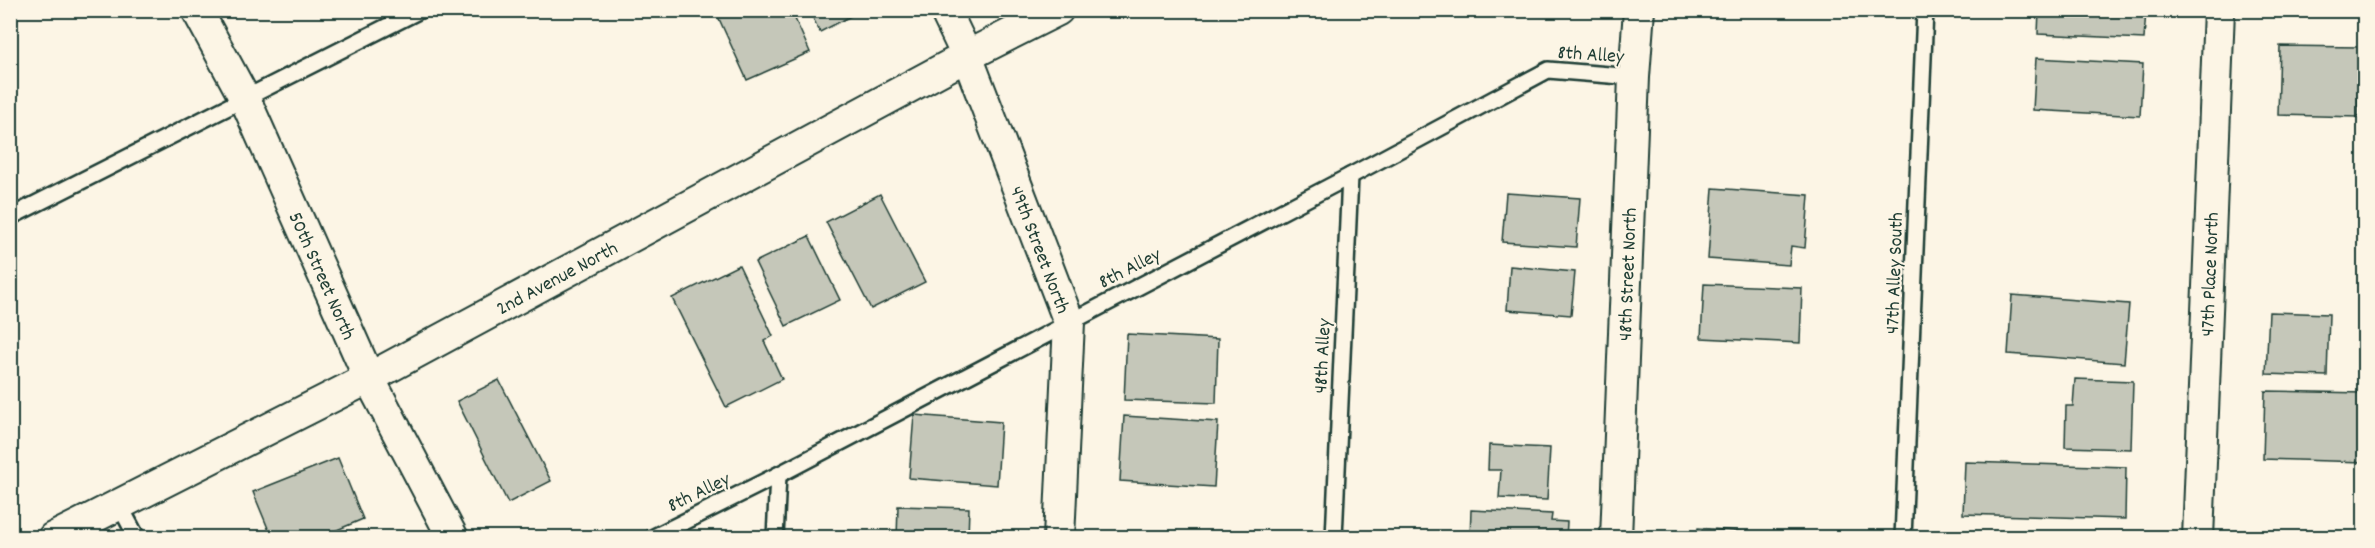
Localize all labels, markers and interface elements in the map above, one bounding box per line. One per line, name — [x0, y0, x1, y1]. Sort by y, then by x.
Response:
street label: 8th Alley — [1557, 40, 1626, 72]
street label: 49th Street North — [1001, 182, 1075, 318]
street label: 48th Street North — [1613, 207, 1646, 342]
street label: 50th Street North — [280, 208, 361, 345]
street label: 47th Alley South — [1880, 212, 1912, 335]
street label: 47th Place North — [2195, 212, 2228, 337]
street label: 2nd Avenue North — [492, 236, 623, 324]
street label: 8th Alley — [1094, 242, 1167, 297]
street label: 48th Alley — [1308, 317, 1340, 394]
street label: 8th Alley — [663, 466, 736, 521]

